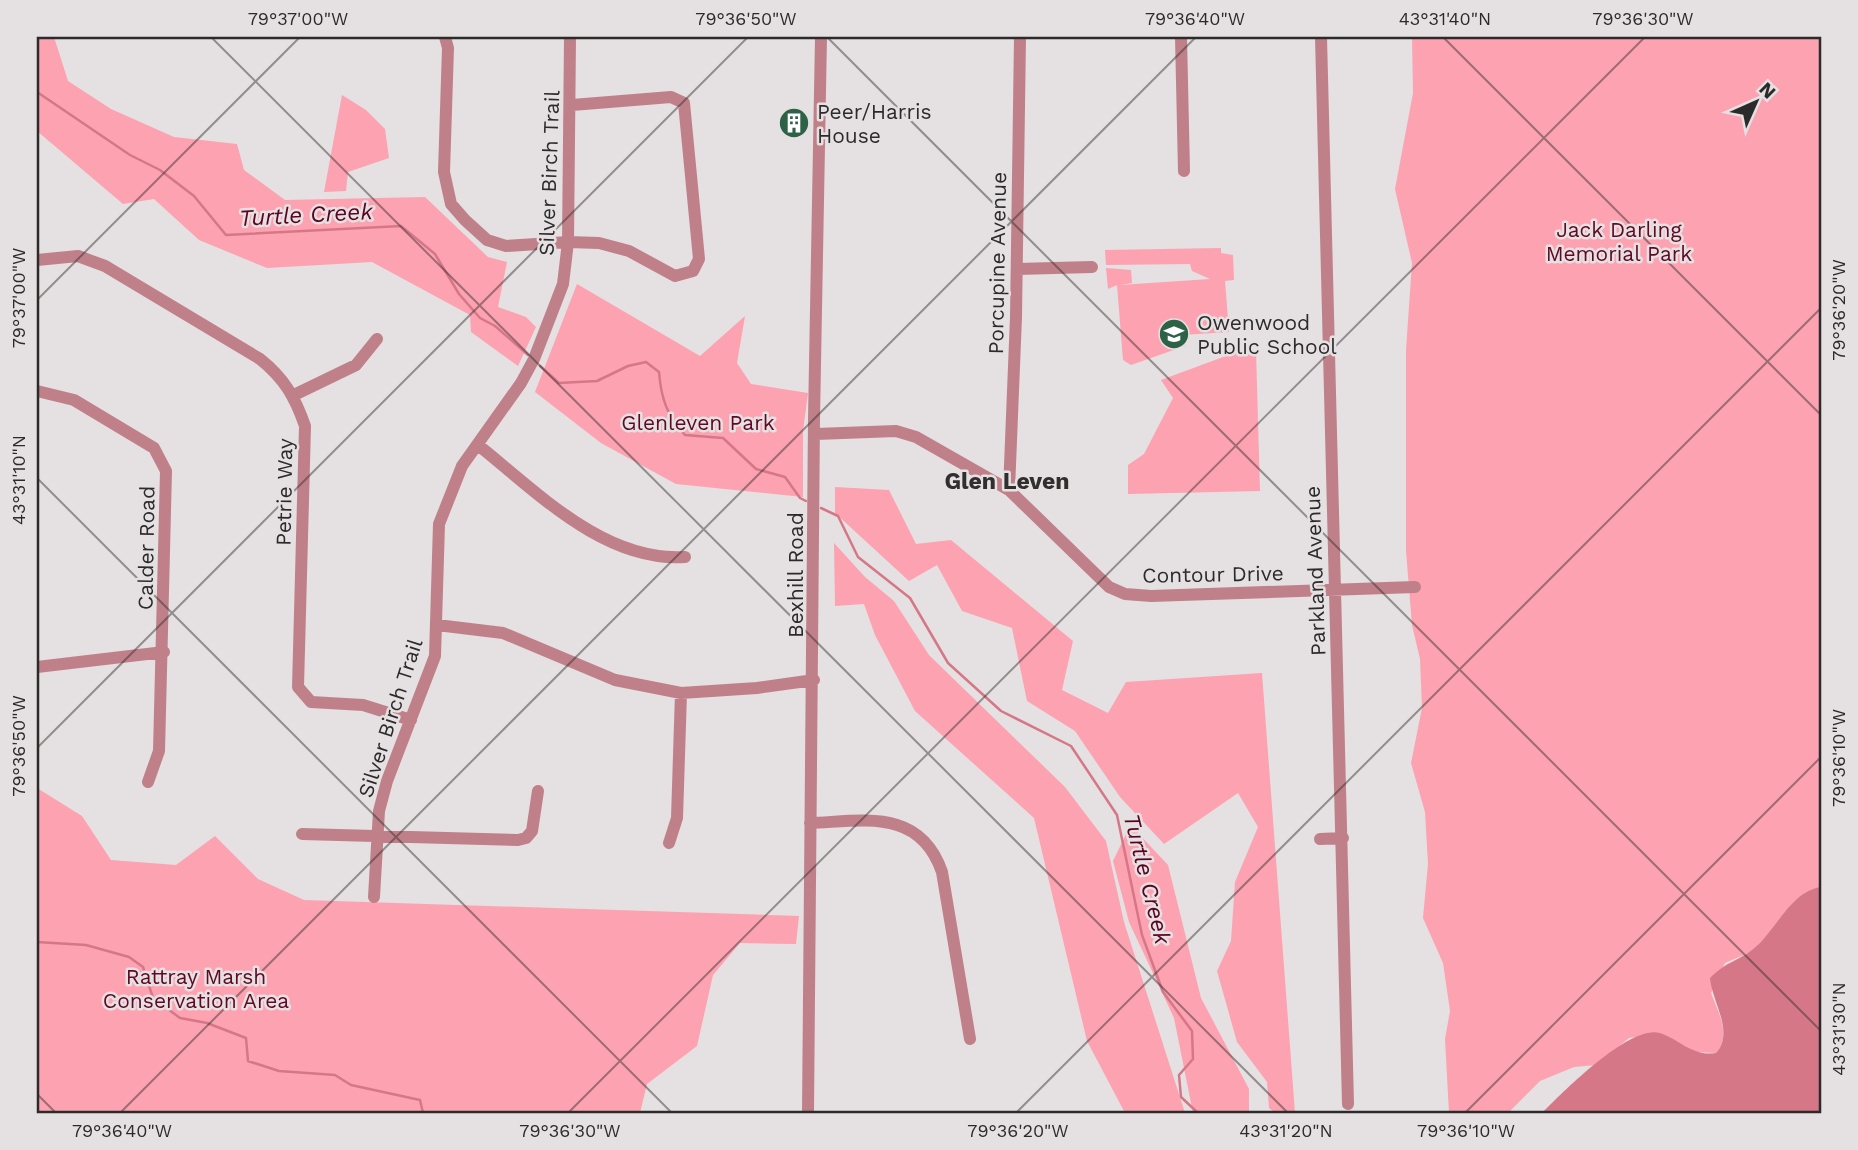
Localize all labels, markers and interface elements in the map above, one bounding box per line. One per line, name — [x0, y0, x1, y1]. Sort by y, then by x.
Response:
text: 79°37'00"W — [248, 8, 348, 29]
text: 79°36'50"W — [695, 8, 797, 29]
text: 79°36'40"W — [1145, 8, 1245, 29]
text: 43°31'40"N — [1399, 8, 1491, 29]
text: 79°36'30"W — [1592, 8, 1694, 29]
north arrow — [1722, 66, 1792, 136]
text: N — [1755, 77, 1781, 103]
street label: Silver Birch Trail — [534, 89, 564, 256]
place label: Peer/Harris House — [817, 99, 932, 148]
building icon: Peer/Harris House — [777, 106, 811, 140]
street label: Porcupine Avenue — [983, 171, 1011, 355]
water label: Turtle Creek — [238, 198, 375, 232]
park label: Jack Darling Memorial Park — [1546, 217, 1692, 266]
text: 79°37'00"W — [8, 248, 29, 348]
text: 79°36'20"W — [1828, 259, 1849, 361]
place label: Owenwood Public School — [1197, 310, 1337, 359]
school or university icon: Owenwood Public School — [1157, 317, 1191, 351]
park label: Glenleven Park — [621, 410, 775, 435]
text: 43°31'10"N — [8, 435, 29, 525]
street label: Petrie Way — [271, 438, 297, 546]
district label: Glen Leven — [944, 468, 1070, 495]
street label: Parkland Avenue — [1300, 485, 1330, 657]
street label: Calder Road — [132, 486, 160, 610]
street label: Bexhill Road — [783, 512, 808, 638]
street label: Contour Drive — [1142, 560, 1284, 588]
street label: Silver Birch Trail — [353, 635, 428, 801]
text: 79°36'50"W — [8, 695, 29, 797]
text: 79°36'10"W — [1828, 709, 1849, 807]
water label: Turtle Creek — [1118, 811, 1177, 949]
park label: Rattray Marsh Conservation Area — [103, 964, 289, 1013]
text: 43°31'30"N — [1828, 982, 1849, 1076]
text: 79°36'40"W — [72, 1120, 172, 1141]
text: 79°36'30"W — [519, 1120, 621, 1141]
text: 79°36'20"W — [967, 1120, 1069, 1141]
text: 43°31'20"N — [1239, 1120, 1333, 1141]
text: 79°36'10"W — [1417, 1120, 1515, 1141]

